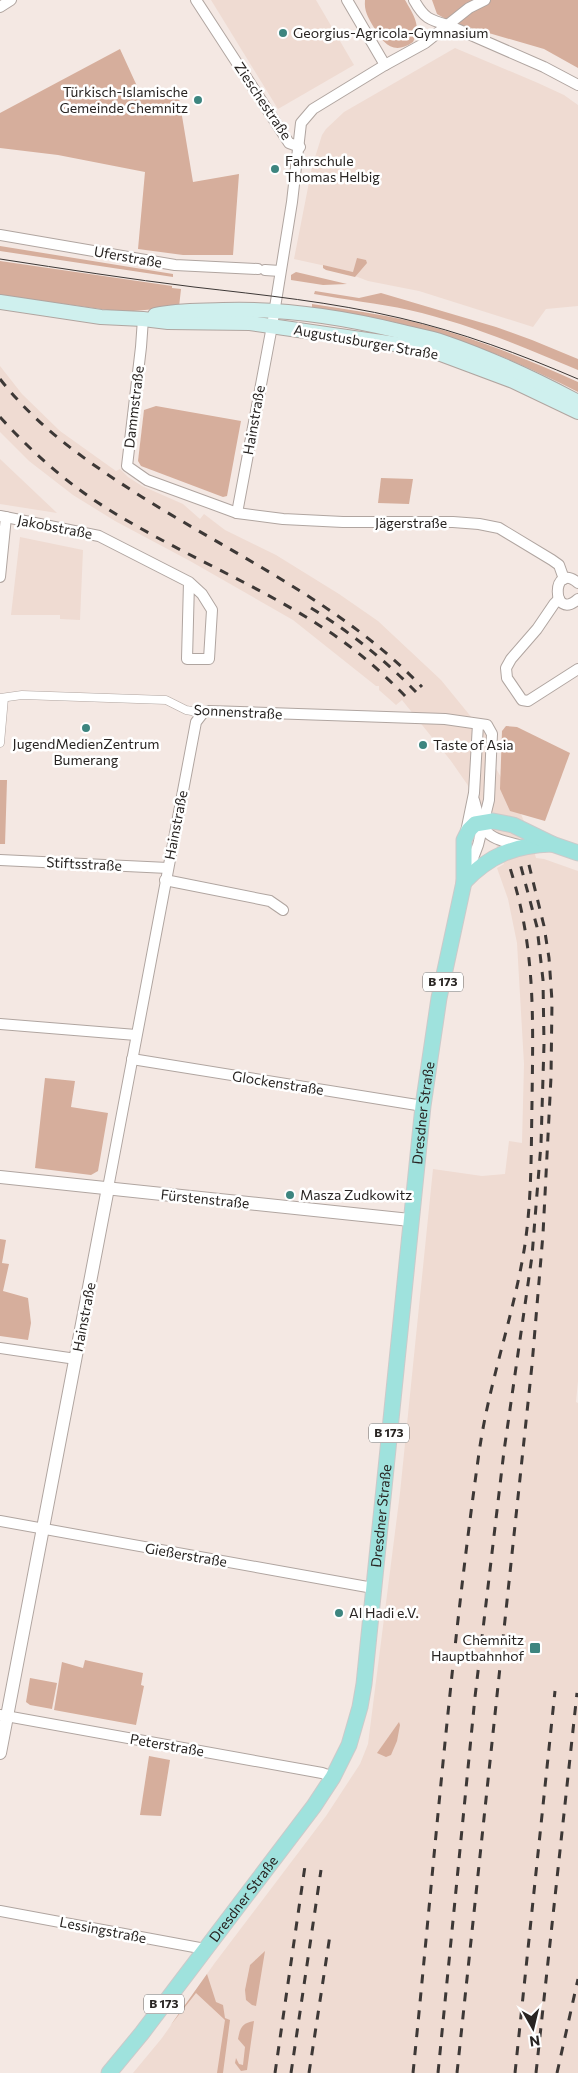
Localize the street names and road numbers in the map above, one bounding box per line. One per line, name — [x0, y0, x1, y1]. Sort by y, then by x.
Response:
street label: Zieschestraße — [231, 59, 296, 143]
street label: Uferstraße — [93, 242, 163, 271]
street label: Augustusburger Straße — [293, 320, 440, 363]
street label: Dammstraße — [120, 365, 147, 449]
street label: Hainstraße — [239, 384, 268, 456]
street label: Jakobstraße — [16, 511, 94, 542]
street label: Jägerstraße — [375, 514, 447, 531]
street label: Sonnenstraße — [193, 701, 283, 722]
street label: Hainstraße — [160, 789, 191, 861]
street label: Stiftsstraße — [46, 853, 122, 874]
road number: B 173 — [423, 972, 463, 992]
street label: Dresdner Straße — [408, 1060, 437, 1165]
street label: Glockenstraße — [231, 1067, 325, 1098]
street label: Fürstenstraße — [160, 1185, 250, 1212]
street label: Hainstraße — [68, 1281, 99, 1353]
road number: B 173 — [369, 1424, 409, 1442]
street label: Dresdner Straße — [367, 1463, 394, 1568]
street label: Gießerstraße — [144, 1539, 228, 1570]
street label: Peterstraße — [129, 1730, 205, 1759]
street label: Dresdner Straße — [205, 1852, 281, 1945]
street label: Lessingstraße — [58, 1913, 148, 1946]
road number: B 173 — [144, 1995, 184, 2014]

